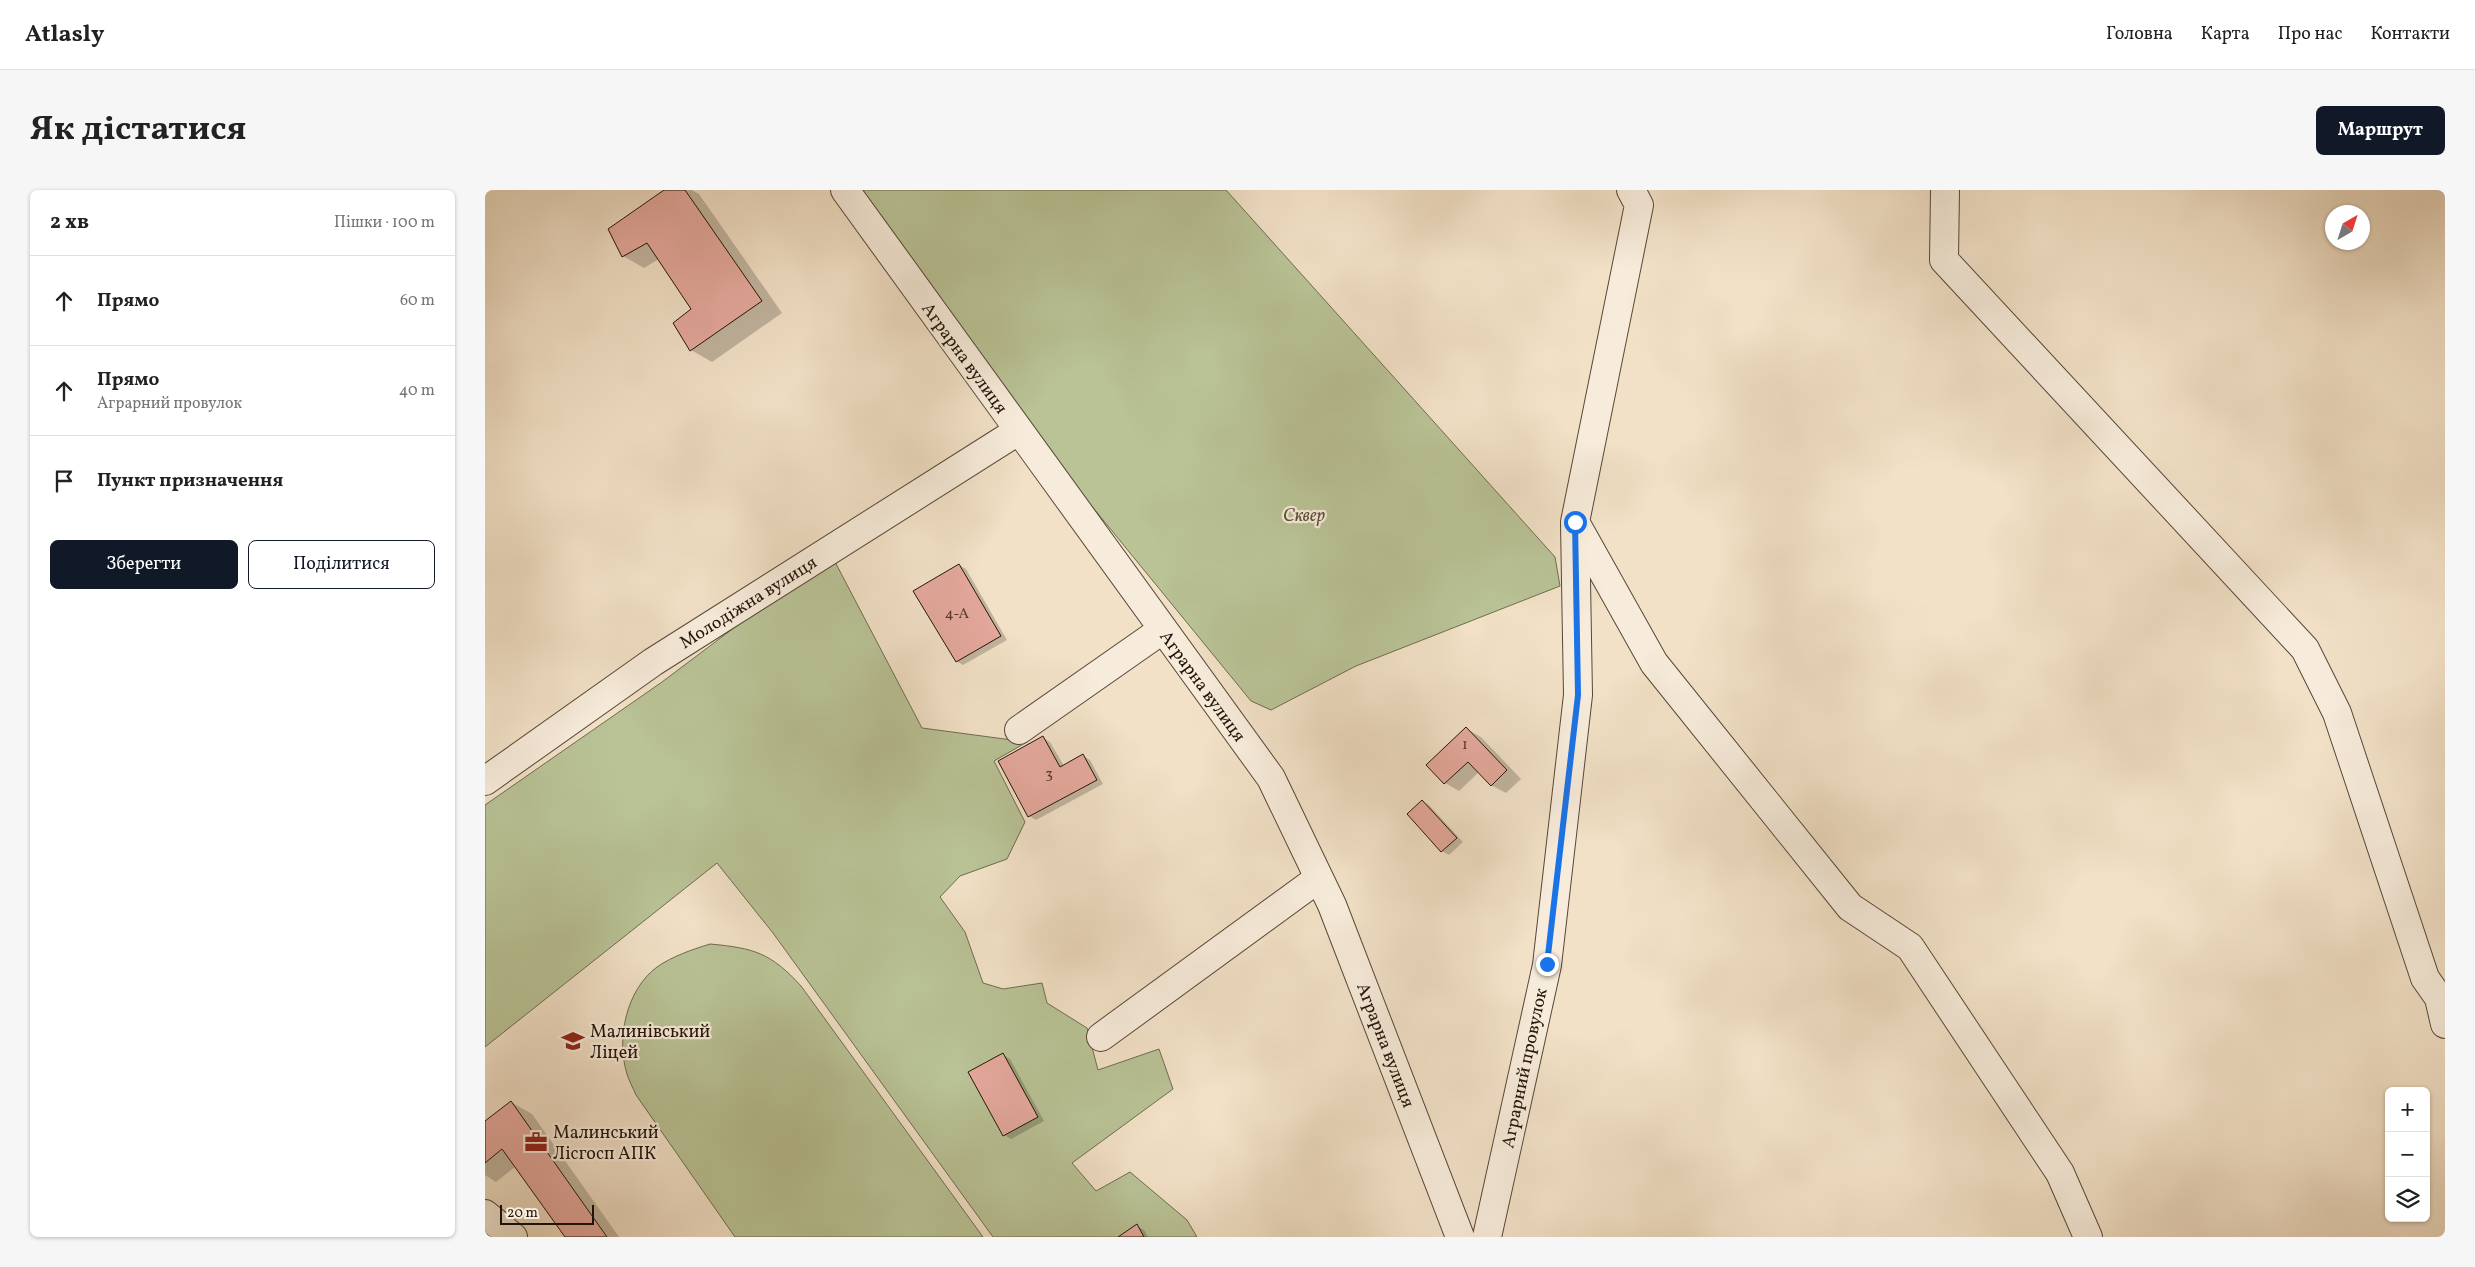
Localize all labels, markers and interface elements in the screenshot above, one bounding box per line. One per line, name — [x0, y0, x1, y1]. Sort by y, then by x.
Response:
text: Atlasly — [25, 18, 104, 52]
text: Головна — [2106, 22, 2173, 47]
text: Карта — [2201, 22, 2250, 47]
text: Про нас — [2278, 22, 2343, 47]
text: Контакти — [2371, 22, 2450, 47]
text: Як дістатися — [30, 106, 246, 154]
button: Маршрут — [2316, 106, 2445, 155]
north arrow — [2325, 205, 2370, 250]
text: 2 хв — [50, 208, 89, 237]
text: Пішки · 100 m — [334, 212, 435, 234]
icon: ahead — [50, 287, 78, 315]
text: Прямо — [97, 288, 159, 314]
text: 60 m — [400, 290, 435, 312]
street label: Аграрна вулиця — [915, 298, 1013, 420]
text: Прямо — [97, 367, 159, 393]
icon: ahead — [50, 377, 78, 405]
text: 40 m — [399, 380, 435, 402]
text: Аграрний провулок — [97, 393, 242, 415]
icon: arrive — [50, 467, 78, 495]
text: Пункт призначення — [97, 468, 283, 494]
park label: Сквер — [1283, 504, 1326, 529]
route start — [1564, 511, 1587, 534]
button: Зберегти — [50, 540, 238, 589]
button: Поділитися — [248, 540, 435, 589]
street label: Молодіжна вулиця — [675, 551, 822, 656]
house number: 4-А — [945, 604, 970, 625]
street label: Аграрна вулиця — [1153, 626, 1251, 748]
house number: 1 — [1462, 735, 1468, 756]
house number: 3 — [1045, 764, 1053, 785]
route end — [1536, 953, 1559, 976]
street label: Аграрна вулиця — [1349, 979, 1420, 1112]
street label: Аграрний провулок — [1496, 986, 1555, 1151]
place label: Малинівський Ліцей — [590, 1020, 710, 1066]
school or university icon: Малинівський Ліцей — [560, 1028, 586, 1054]
map controls — [2385, 1087, 2430, 1222]
button: + — [2385, 1087, 2430, 1132]
place label: Малинський Лісгосп АПК — [553, 1121, 659, 1167]
office icon: Малинський Лісгосп АПК — [523, 1129, 549, 1155]
button: − — [2385, 1132, 2430, 1177]
button: layers — [2385, 1177, 2430, 1222]
scale bar — [500, 1202, 594, 1225]
text: 20 m — [507, 1204, 538, 1223]

